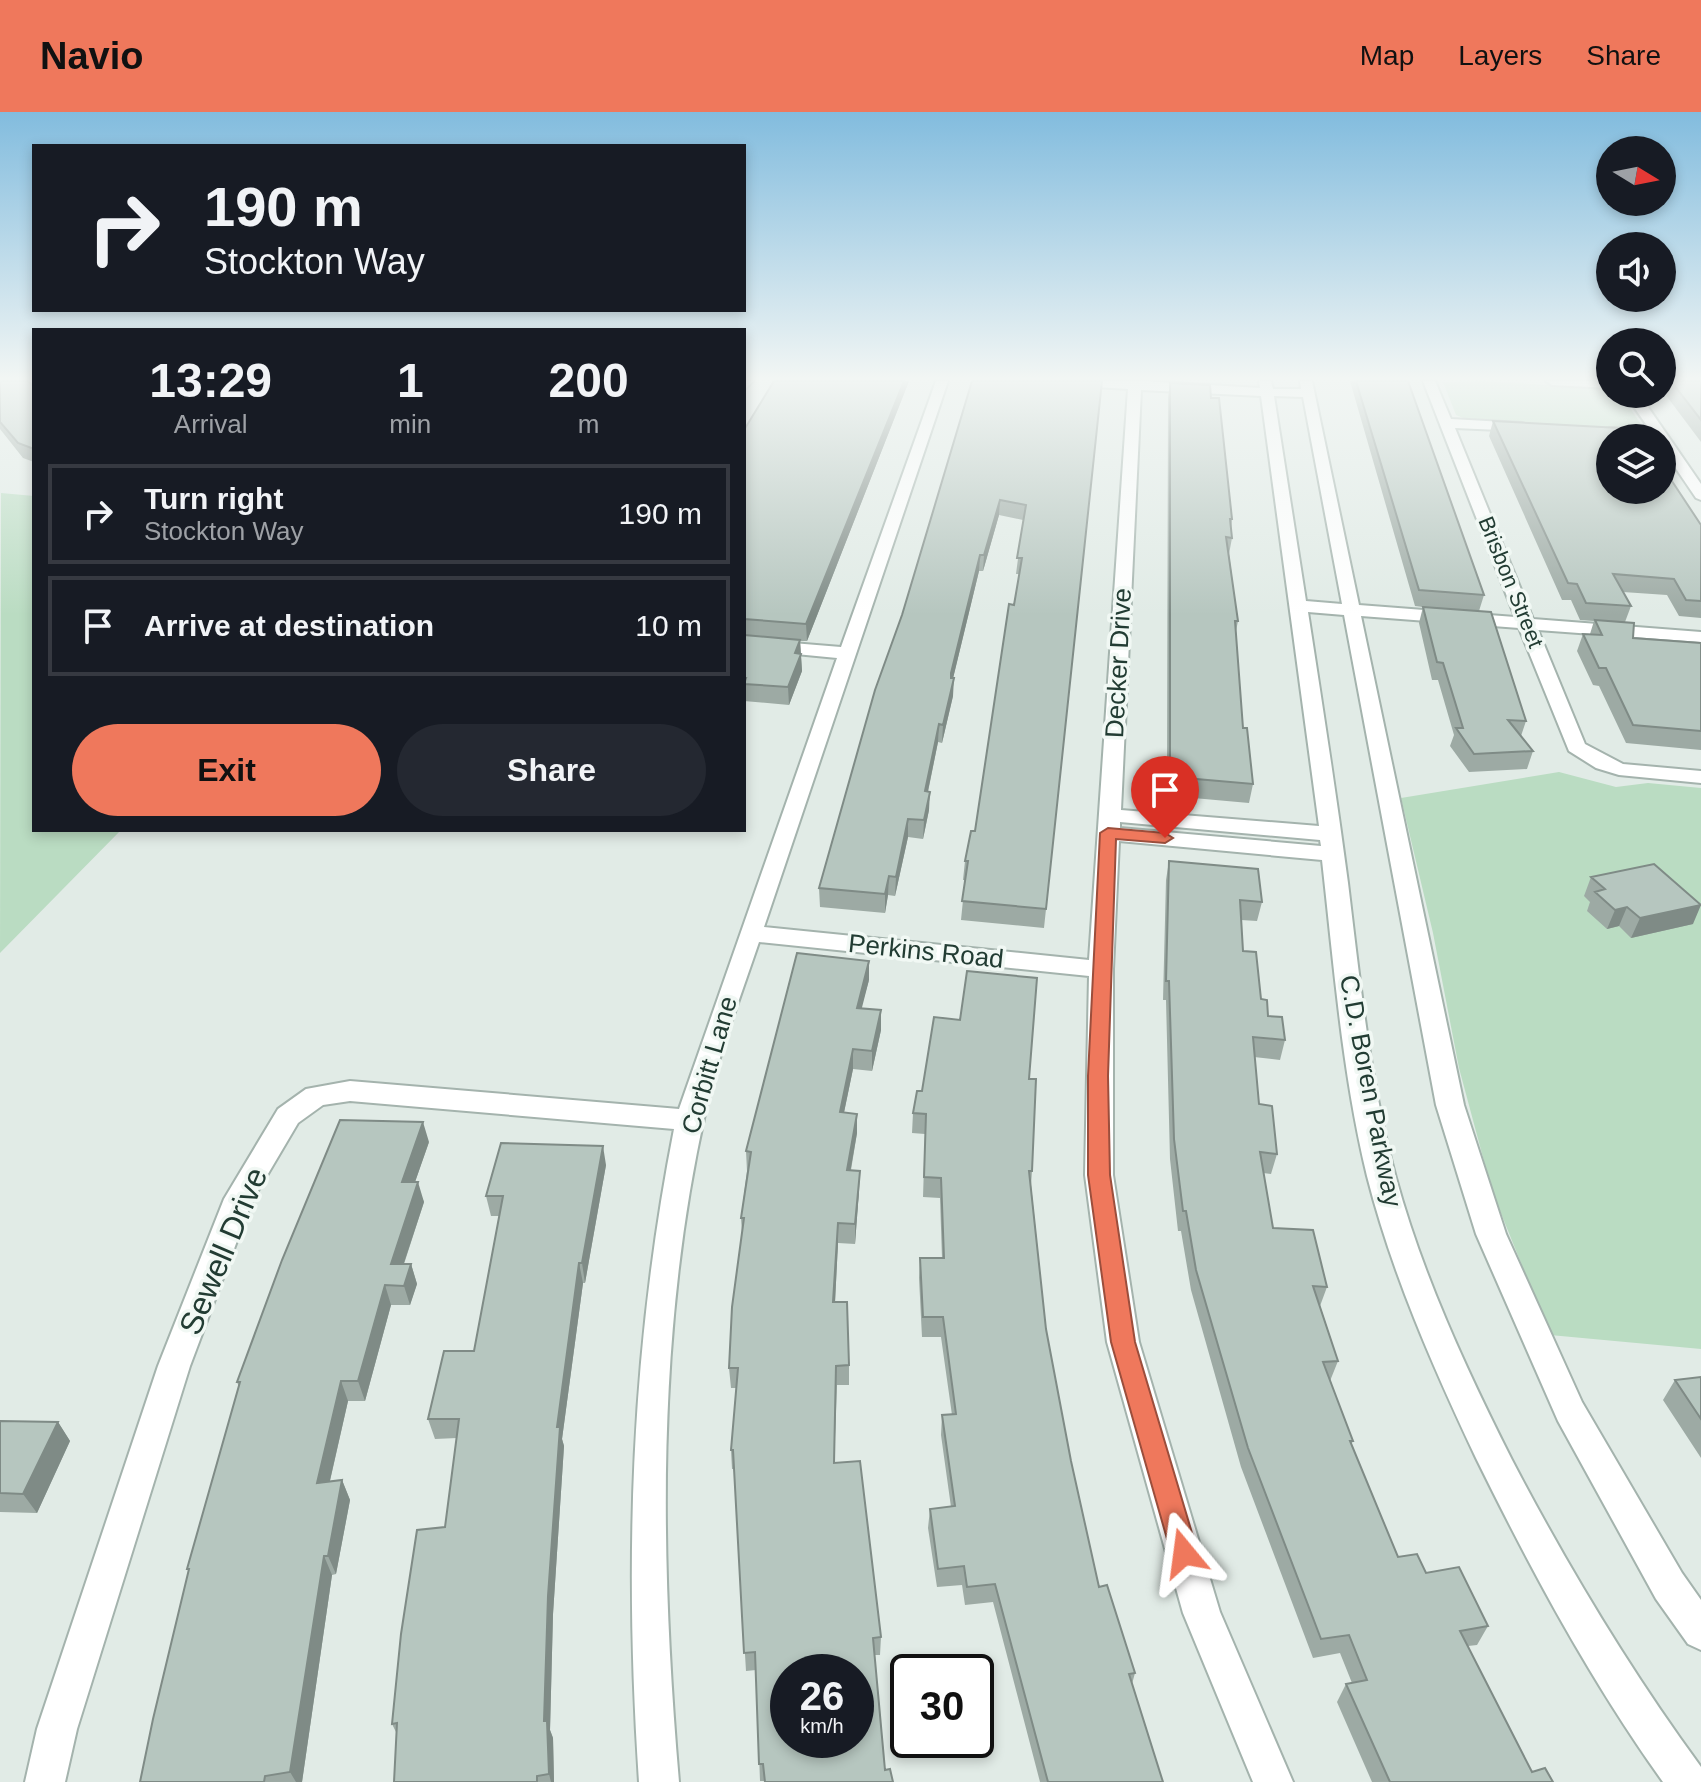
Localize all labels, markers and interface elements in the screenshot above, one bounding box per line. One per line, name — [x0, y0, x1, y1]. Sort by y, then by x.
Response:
text: Navio — [40, 35, 143, 77]
text: Map — [1360, 40, 1414, 71]
text: Layers — [1458, 40, 1542, 71]
text: Share — [1586, 40, 1661, 71]
north arrow — [1596, 136, 1676, 216]
map controls — [1596, 136, 1676, 504]
text: 190 m — [204, 175, 363, 238]
icon: right — [72, 176, 176, 280]
button: sound — [1596, 232, 1676, 312]
text: Stockton Way — [204, 241, 425, 282]
button: search — [1596, 328, 1676, 408]
text: 13:29 — [149, 354, 272, 407]
text: 1 — [397, 354, 424, 407]
text: 200 — [549, 354, 629, 407]
text: Arrival — [174, 409, 248, 439]
text: min — [389, 409, 431, 439]
text: m — [578, 409, 599, 439]
button: layers — [1596, 424, 1676, 504]
text: Turn right — [144, 482, 283, 515]
icon: right — [76, 492, 120, 536]
text: 190 m — [619, 497, 702, 530]
street label: Brisbon Street — [1473, 513, 1549, 651]
text: Stockton Way — [144, 516, 303, 546]
street label: Decker Drive — [1099, 587, 1137, 739]
icon: arrive — [76, 604, 120, 648]
text: Arrive at destination — [144, 609, 434, 642]
text: 10 m — [635, 609, 702, 642]
button: Exit — [72, 724, 381, 816]
button: Share — [397, 724, 706, 816]
pin — [1131, 756, 1199, 838]
icon: arrive — [1143, 768, 1187, 812]
street label: Perkins Road — [847, 928, 1005, 974]
street label: C.D. Boren Parkway — [1334, 973, 1408, 1209]
street label: Corbitt Lane — [675, 993, 743, 1137]
street label: Sewell Drive — [172, 1162, 274, 1340]
position arrow — [1142, 1511, 1226, 1595]
speed limit sign: 30 — [890, 1654, 994, 1758]
text: 26 — [800, 1674, 844, 1718]
text: km/h — [800, 1715, 844, 1737]

